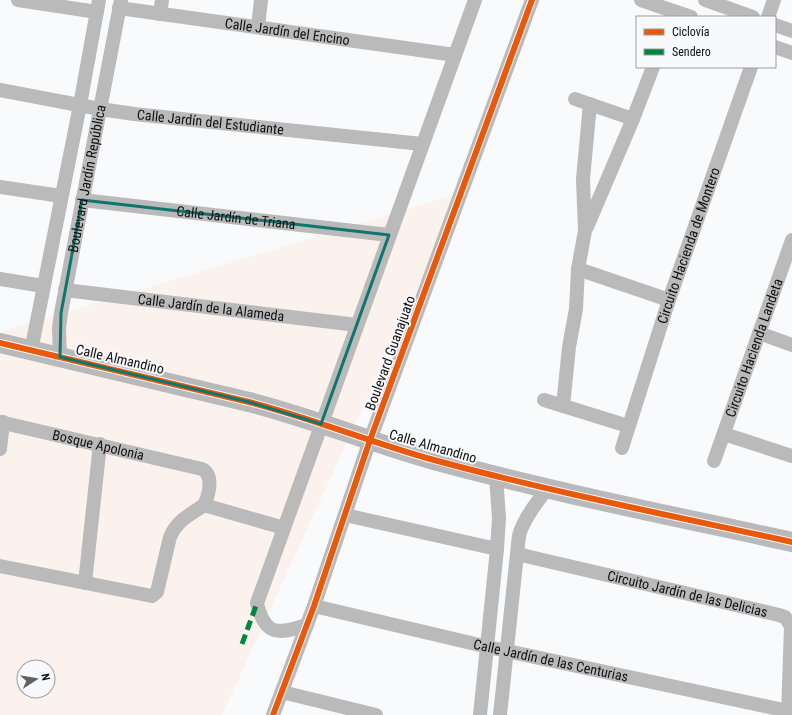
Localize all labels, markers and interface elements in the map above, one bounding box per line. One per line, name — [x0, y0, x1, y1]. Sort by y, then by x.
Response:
street label: Calle Jardín del Encino — [224, 15, 351, 48]
legend — [636, 16, 776, 68]
text: Ciclovía — [672, 25, 710, 39]
text: Sendero — [672, 45, 711, 59]
street label: Boulevard Jardín República — [65, 103, 109, 254]
street label: Calle Jardín del Estudiante — [136, 106, 285, 138]
street label: Circuito Hacienda de Montero — [654, 165, 723, 326]
street label: Calle Jardín de Triana — [176, 203, 296, 232]
street label: Circuito Hacienda Landeta — [722, 276, 786, 419]
street label: Calle Jardín de la Alameda — [137, 291, 285, 324]
street label: Boulevard Guanajuato — [362, 293, 418, 413]
street label: Calle Almandino — [74, 341, 166, 377]
street label: Bosque Apolonia — [51, 426, 146, 463]
street label: Calle Almandino — [387, 426, 479, 466]
street label: Circuito Jardín de las Delicias — [606, 567, 769, 620]
street label: Calle Jardín de las Centurias — [472, 636, 630, 685]
north arrow — [16, 659, 56, 699]
text: N — [38, 672, 52, 682]

